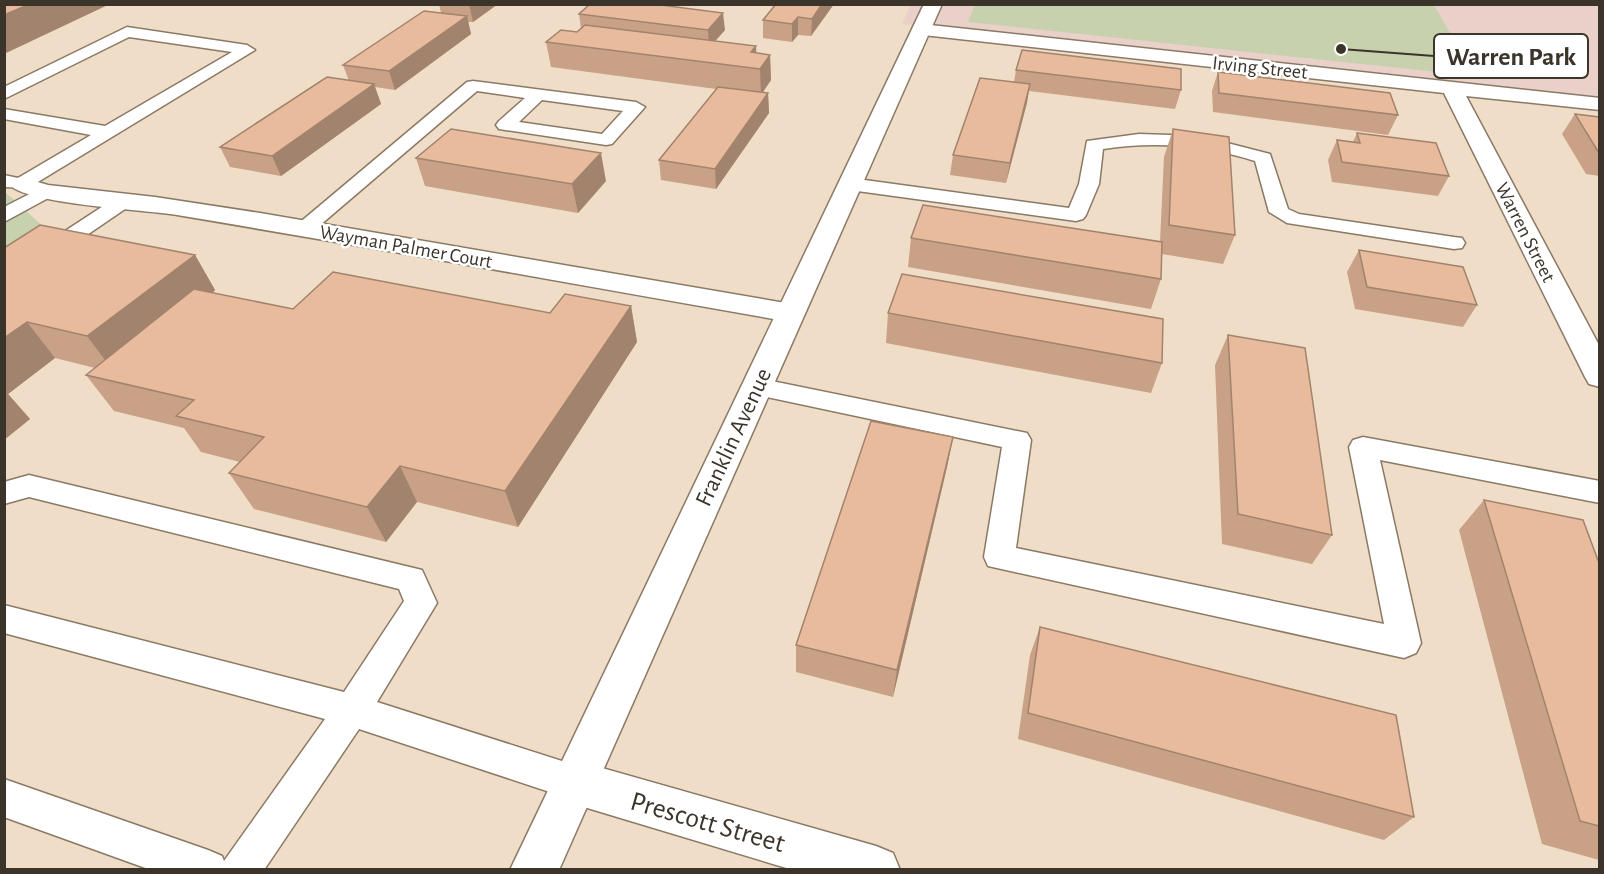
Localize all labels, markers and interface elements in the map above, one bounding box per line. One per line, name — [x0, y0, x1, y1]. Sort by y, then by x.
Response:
callout: Warren Park — [1434, 34, 1588, 78]
text: Warren Park — [1446, 44, 1576, 70]
street label: Irving Street — [1211, 53, 1309, 83]
street label: Warren Street — [1492, 180, 1559, 286]
street label: Wayman Palmer Court — [318, 222, 494, 272]
street label: Franklin Avenue — [691, 365, 776, 510]
street label: Prescott Street — [627, 787, 788, 858]

